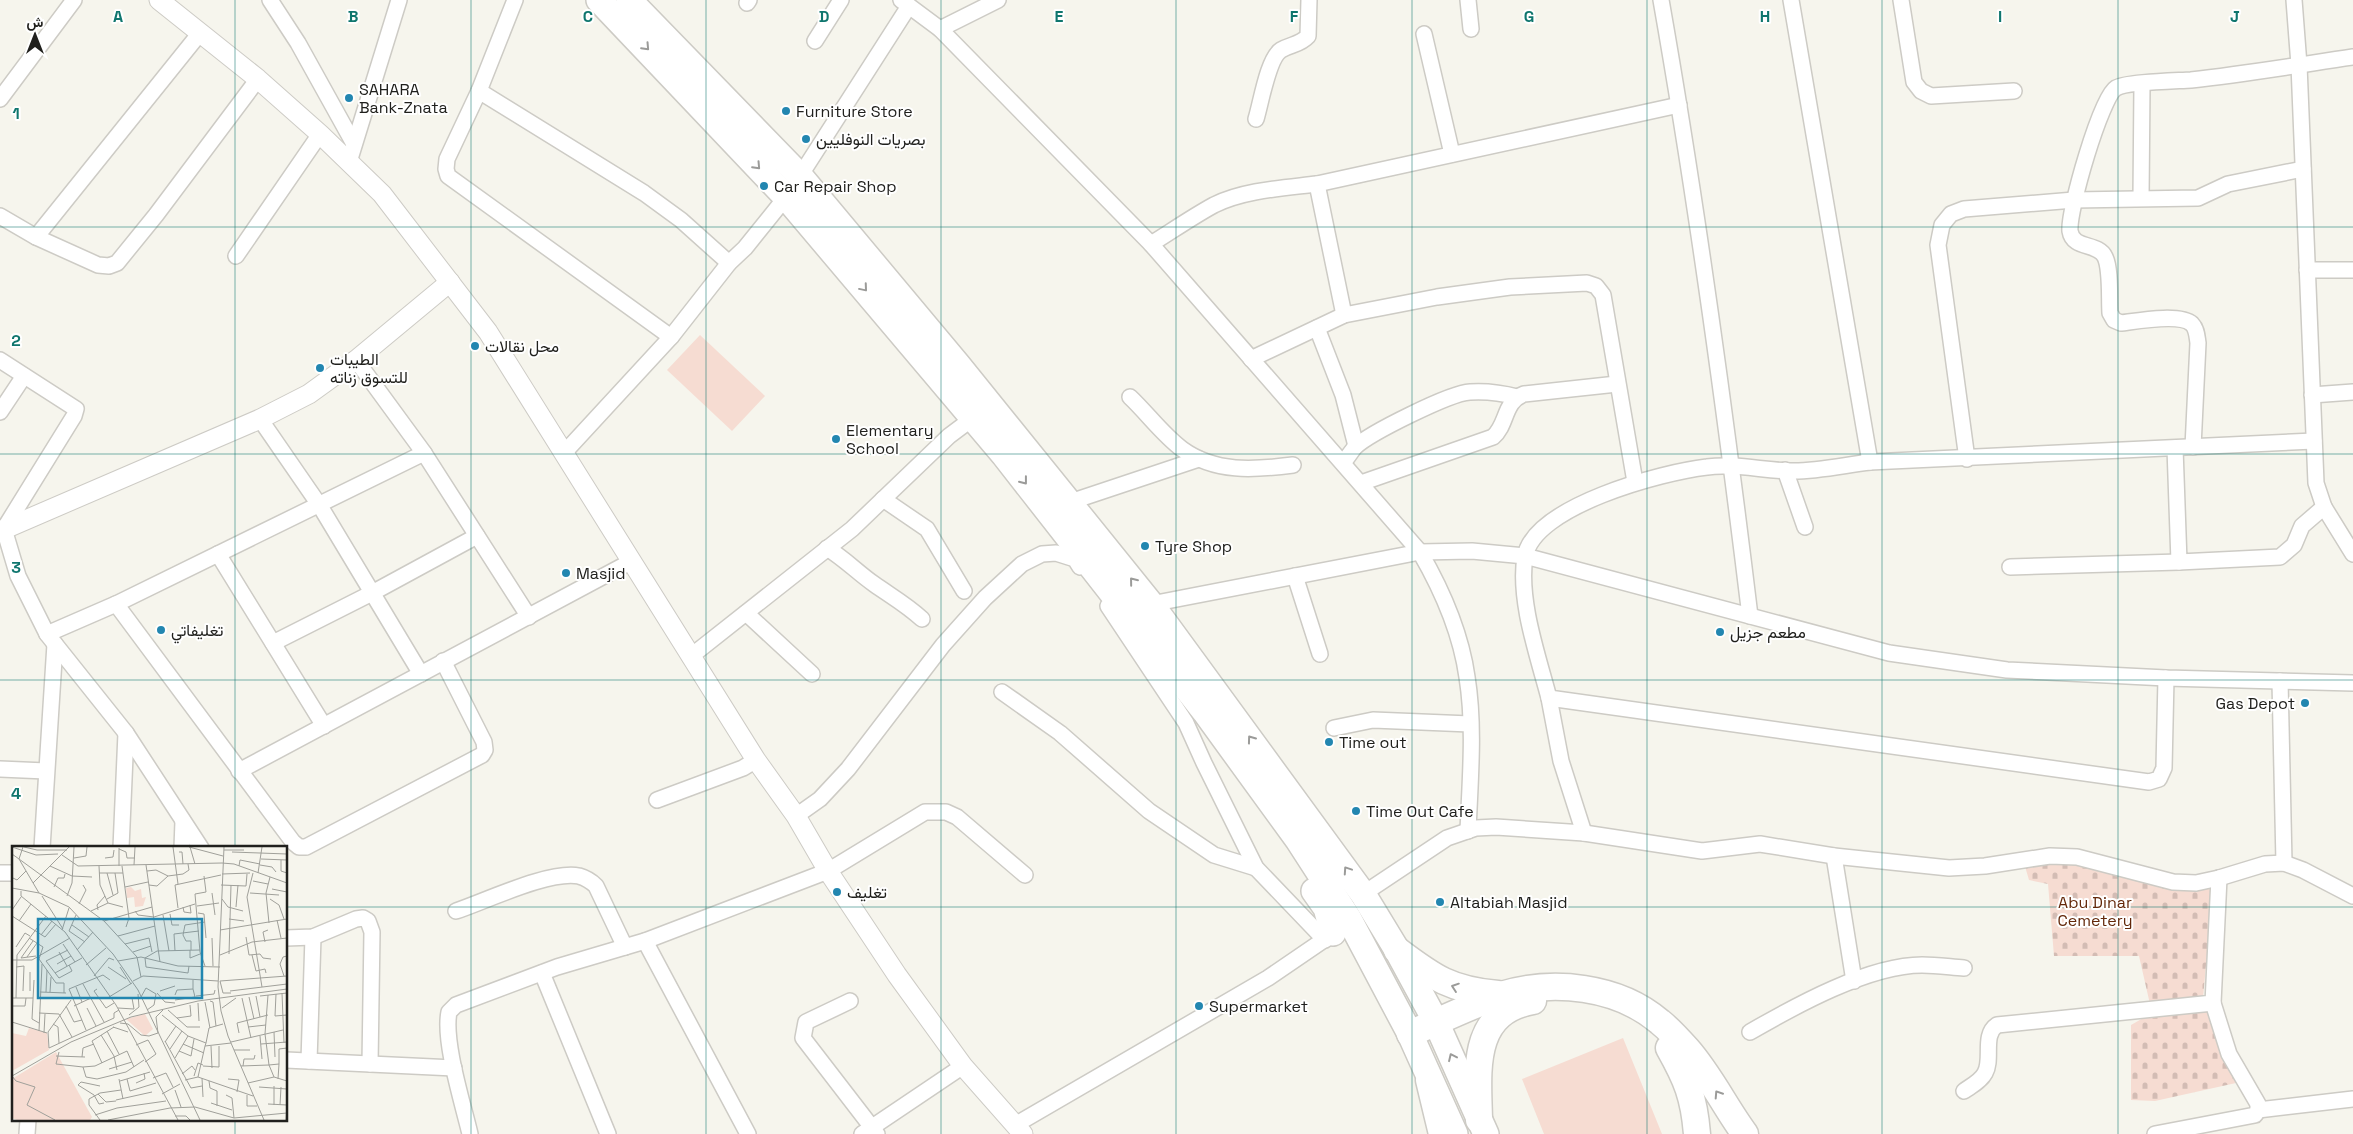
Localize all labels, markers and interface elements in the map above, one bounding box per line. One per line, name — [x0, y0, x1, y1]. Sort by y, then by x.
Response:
text: A — [113, 6, 123, 27]
text: B — [348, 6, 358, 27]
text: C — [583, 6, 593, 27]
text: D — [819, 6, 829, 27]
text: E — [1055, 6, 1064, 27]
text: F — [1290, 6, 1299, 27]
text: G — [1524, 6, 1534, 27]
text: H — [1760, 6, 1770, 27]
text: I — [1998, 6, 2002, 27]
text: J — [2230, 6, 2240, 27]
north arrow — [10, 10, 60, 60]
text: ش — [27, 13, 44, 31]
one-way arrow — [640, 42, 649, 51]
place label: SAHARA Bank-Znata — [359, 79, 448, 118]
marker: SAHARA Bank-Znata — [343, 92, 355, 104]
place label: Furniture Store — [796, 101, 913, 122]
text: 1 — [12, 103, 20, 124]
marker: Furniture Store — [780, 105, 792, 117]
place label: بصريات النوفليين — [816, 129, 925, 150]
marker: بصريات النوفليين — [800, 133, 812, 145]
one-way arrow — [751, 160, 760, 169]
place label: Car Repair Shop — [774, 176, 897, 197]
marker: Car Repair Shop — [758, 180, 770, 192]
one-way arrow — [858, 283, 867, 292]
text: 2 — [11, 330, 21, 351]
place label: محل نقالات — [485, 336, 559, 357]
marker: محل نقالات — [469, 340, 481, 352]
place label: الطيبات للتسوق زناته — [330, 349, 408, 388]
marker: الطيبات للتسوق زناته — [314, 362, 326, 374]
place label: Elementary School — [846, 420, 934, 459]
marker: Elementary School — [830, 433, 842, 445]
one-way arrow — [1018, 475, 1027, 484]
place label: Tyre Shop — [1155, 536, 1232, 557]
marker: Tyre Shop — [1139, 540, 1151, 552]
text: 3 — [11, 557, 21, 578]
place label: Masjid — [576, 563, 626, 584]
marker: Masjid — [560, 567, 572, 579]
one-way arrow — [1130, 578, 1138, 587]
place label: تغليفاتي — [171, 620, 223, 644]
place label: مطعم جزيل — [1730, 622, 1806, 643]
marker: تغليفاتي — [155, 624, 167, 636]
marker: مطعم جزيل — [1714, 626, 1726, 638]
place label: Gas Depot — [2215, 693, 2295, 714]
marker: Gas Depot — [2299, 697, 2311, 709]
place label: Time out — [1339, 732, 1407, 753]
one-way arrow — [1248, 735, 1257, 745]
marker: Time out — [1323, 736, 1335, 748]
text: 4 — [11, 783, 21, 804]
place label: Time Out Cafe — [1366, 801, 1474, 822]
marker: Time Out Cafe — [1350, 805, 1362, 817]
inset map — [12, 846, 288, 1122]
one-way arrow — [1344, 866, 1353, 876]
place label: تغليف — [847, 882, 887, 903]
marker: تغليف — [831, 886, 843, 898]
place label: Altabiah Masjid — [1450, 892, 1567, 913]
park label: Abu Dinar Cemetery — [2057, 892, 2133, 931]
marker: Altabiah Masjid — [1434, 896, 1446, 908]
one-way arrow — [1452, 983, 1460, 993]
place label: Supermarket — [1209, 996, 1308, 1017]
marker: Supermarket — [1193, 1000, 1205, 1012]
one-way arrow — [1448, 1054, 1458, 1063]
one-way arrow — [1715, 1090, 1724, 1099]

